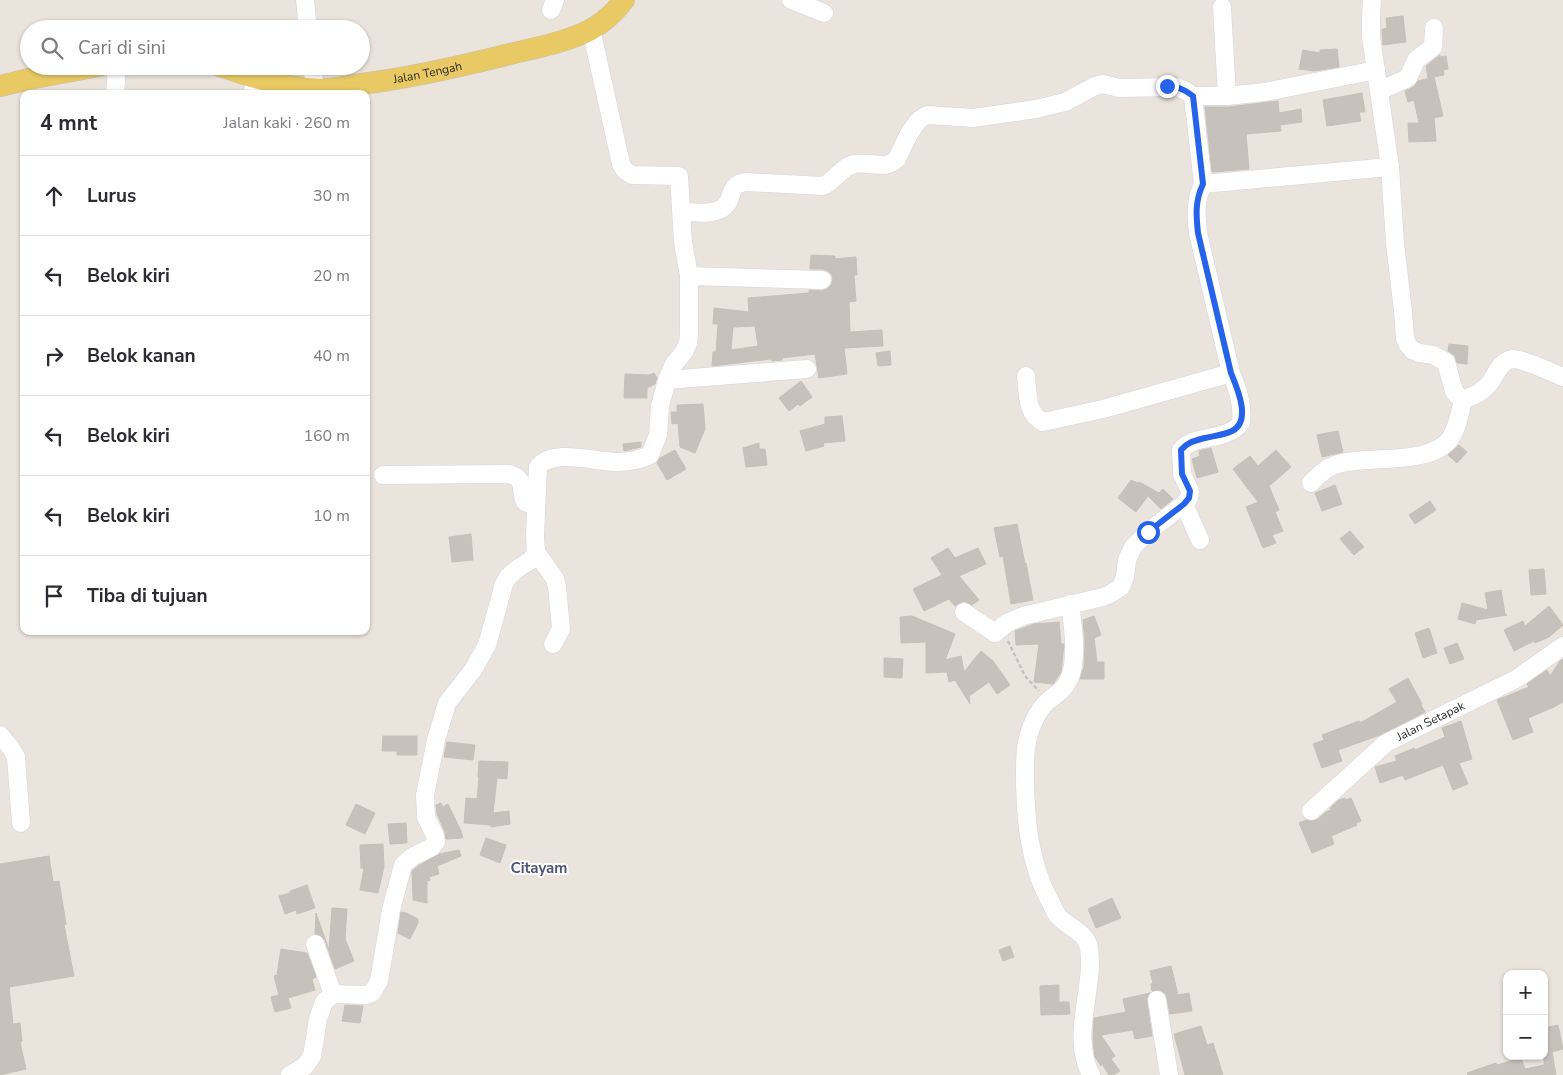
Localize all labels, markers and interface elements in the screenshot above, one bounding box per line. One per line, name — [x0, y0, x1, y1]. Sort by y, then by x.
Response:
search box — [20, 20, 370, 75]
icon: search — [38, 34, 66, 62]
text: Cari di sini — [78, 35, 166, 61]
street label: Jalan Tengah — [391, 58, 464, 87]
route end — [1156, 75, 1179, 98]
text: 4 mnt — [40, 109, 97, 137]
text: Jalan kaki · 260 m — [223, 112, 350, 134]
icon: ahead — [40, 182, 68, 210]
text: Lurus — [87, 183, 136, 209]
text: 30 m — [313, 185, 350, 207]
icon: left — [40, 262, 68, 290]
text: Belok kiri — [87, 263, 170, 289]
text: 20 m — [313, 265, 350, 287]
icon: right — [40, 342, 68, 370]
text: Belok kanan — [87, 343, 196, 369]
text: 40 m — [313, 345, 350, 367]
icon: left — [40, 422, 68, 450]
text: Belok kiri — [87, 423, 170, 449]
text: 160 m — [303, 425, 350, 447]
icon: left — [40, 502, 68, 530]
text: Belok kiri — [87, 503, 170, 529]
text: 10 m — [313, 505, 350, 527]
route start — [1137, 521, 1160, 544]
icon: arrive — [40, 582, 68, 610]
text: Tiba di tujuan — [87, 583, 208, 609]
street label: Jalan Setapak — [1393, 697, 1468, 745]
district label: Citayam — [510, 858, 568, 878]
map controls — [1503, 970, 1548, 1060]
button: + — [1503, 970, 1548, 1015]
button: − — [1503, 1015, 1548, 1060]

